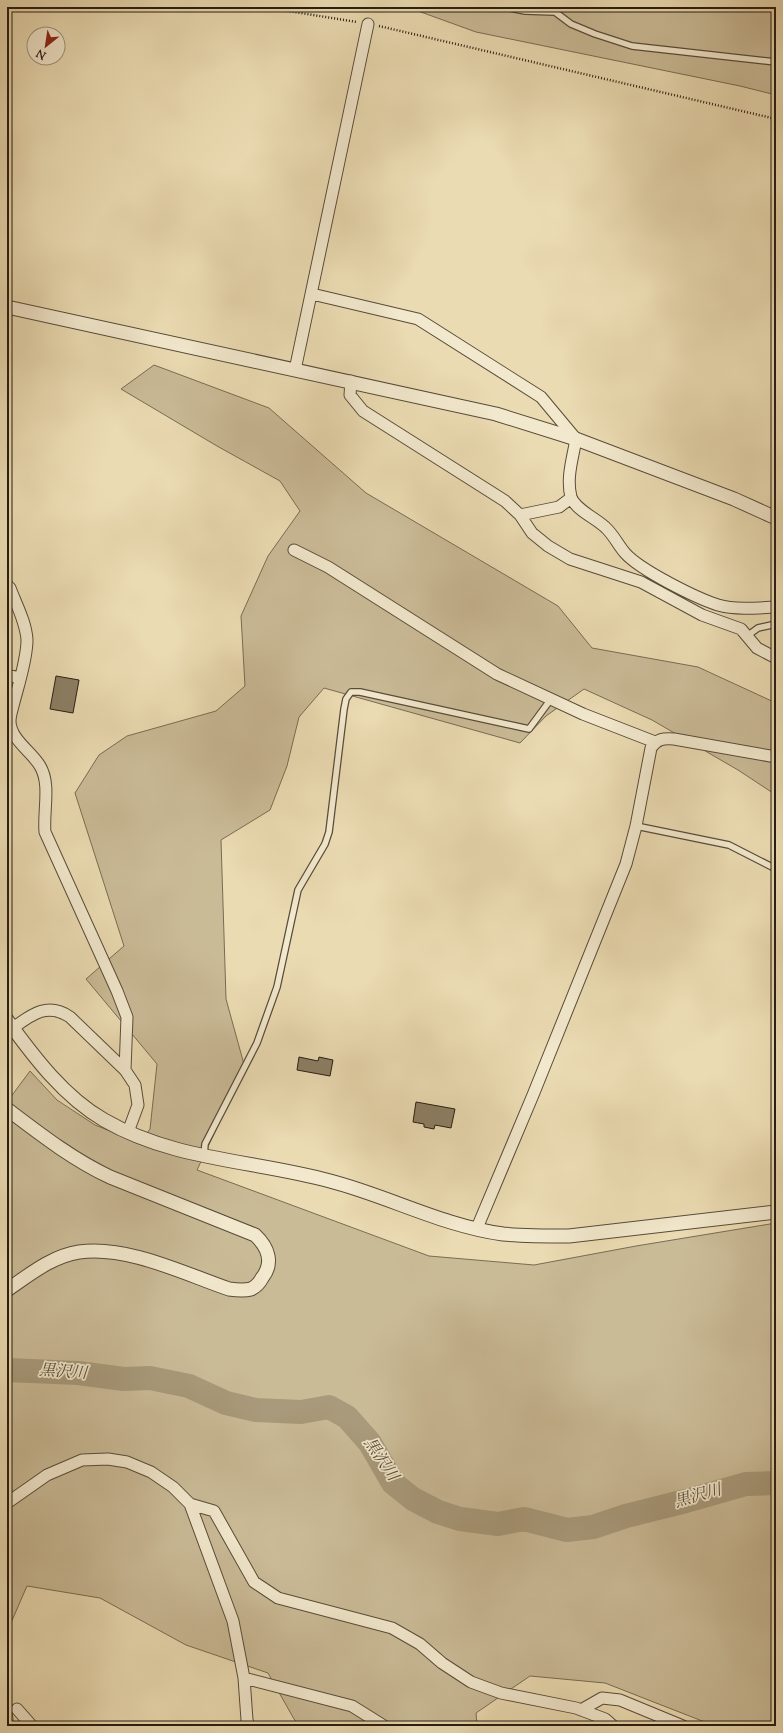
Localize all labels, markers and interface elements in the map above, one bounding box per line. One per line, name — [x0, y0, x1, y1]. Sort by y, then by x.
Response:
north arrow — [26, 26, 66, 66]
text: N — [34, 45, 50, 63]
water label: 黒沢川 — [38, 1360, 90, 1386]
water label: 黒沢川 — [357, 1434, 404, 1488]
water label: 黒沢川 — [672, 1479, 726, 1515]

